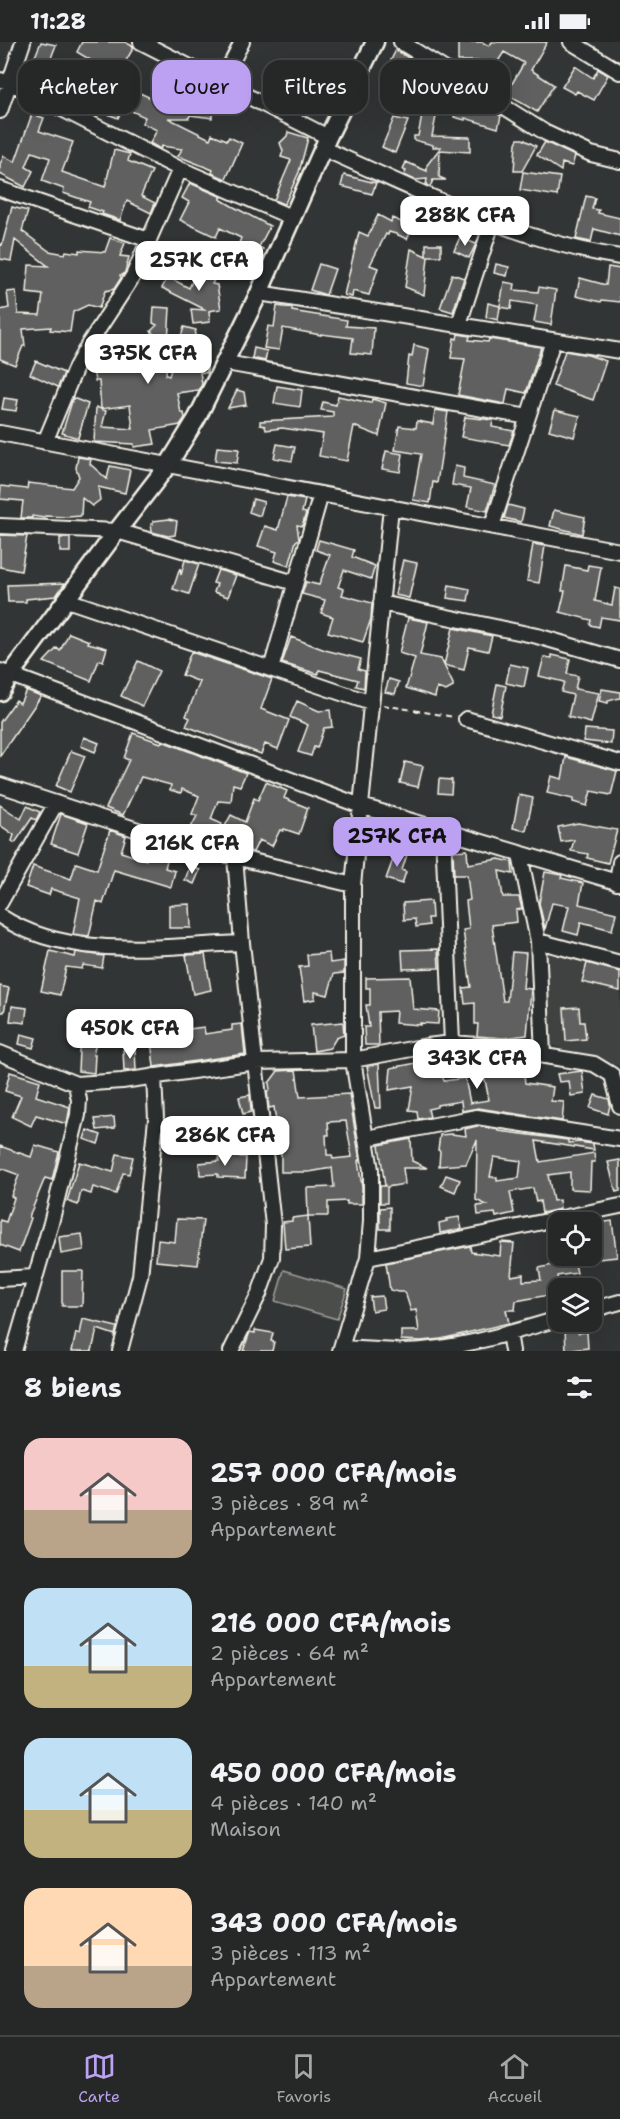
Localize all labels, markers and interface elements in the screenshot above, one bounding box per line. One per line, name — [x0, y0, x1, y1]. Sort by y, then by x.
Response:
text: 11:28 — [30, 7, 86, 36]
chip: Acheter — [18, 60, 140, 114]
chip: Louer — [152, 60, 251, 114]
chip: Filtres — [263, 60, 368, 114]
chip: Nouveau — [380, 60, 510, 114]
pin: 288K CFA — [403, 196, 527, 247]
text: 288K CFA — [414, 202, 516, 228]
pin: 257K CFA — [137, 241, 261, 292]
text: 257K CFA — [149, 247, 249, 273]
pin: 375K CFA — [86, 334, 210, 385]
text: 375K CFA — [99, 340, 197, 366]
pin: 257K CFA — [335, 817, 459, 868]
text: 257K CFA — [347, 823, 447, 849]
pin: 216K CFA — [130, 824, 254, 875]
text: 216K CFA — [144, 830, 240, 856]
pin: 450K CFA — [68, 1009, 192, 1060]
text: 450K CFA — [80, 1015, 180, 1041]
pin: 343K CFA — [415, 1039, 539, 1090]
text: 343K CFA — [427, 1045, 527, 1071]
pin: 286K CFA — [163, 1116, 287, 1167]
text: 286K CFA — [174, 1122, 276, 1148]
map controls — [548, 1212, 602, 1332]
button: locate — [548, 1212, 602, 1266]
button: layers — [548, 1278, 602, 1332]
text: 8 biens — [24, 1370, 122, 1405]
icon: filters — [563, 1371, 596, 1404]
text: 257 000 CFA/mois — [210, 1455, 457, 1490]
icon: home — [72, 1462, 144, 1534]
text: 3 pièces · 89 m² — [210, 1490, 369, 1516]
text: Appartement — [210, 1516, 336, 1542]
text: 216 000 CFA/mois — [210, 1605, 451, 1640]
icon: home — [72, 1612, 144, 1684]
text: 2 pièces · 64 m² — [210, 1640, 369, 1666]
text: Appartement — [210, 1666, 336, 1692]
text: 450 000 CFA/mois — [210, 1755, 457, 1790]
icon: home — [72, 1762, 144, 1834]
text: 4 pièces · 140 m² — [210, 1790, 377, 1816]
text: Maison — [210, 1816, 281, 1842]
text: 343 000 CFA/mois — [210, 1905, 458, 1940]
icon: home — [72, 1912, 144, 1984]
text: 3 pièces · 113 m² — [210, 1940, 371, 1966]
text: Appartement — [210, 1966, 336, 1992]
tab: Carte — [78, 2050, 120, 2107]
tab: Favoris — [277, 2050, 331, 2107]
tab: Accueil — [488, 2050, 542, 2107]

